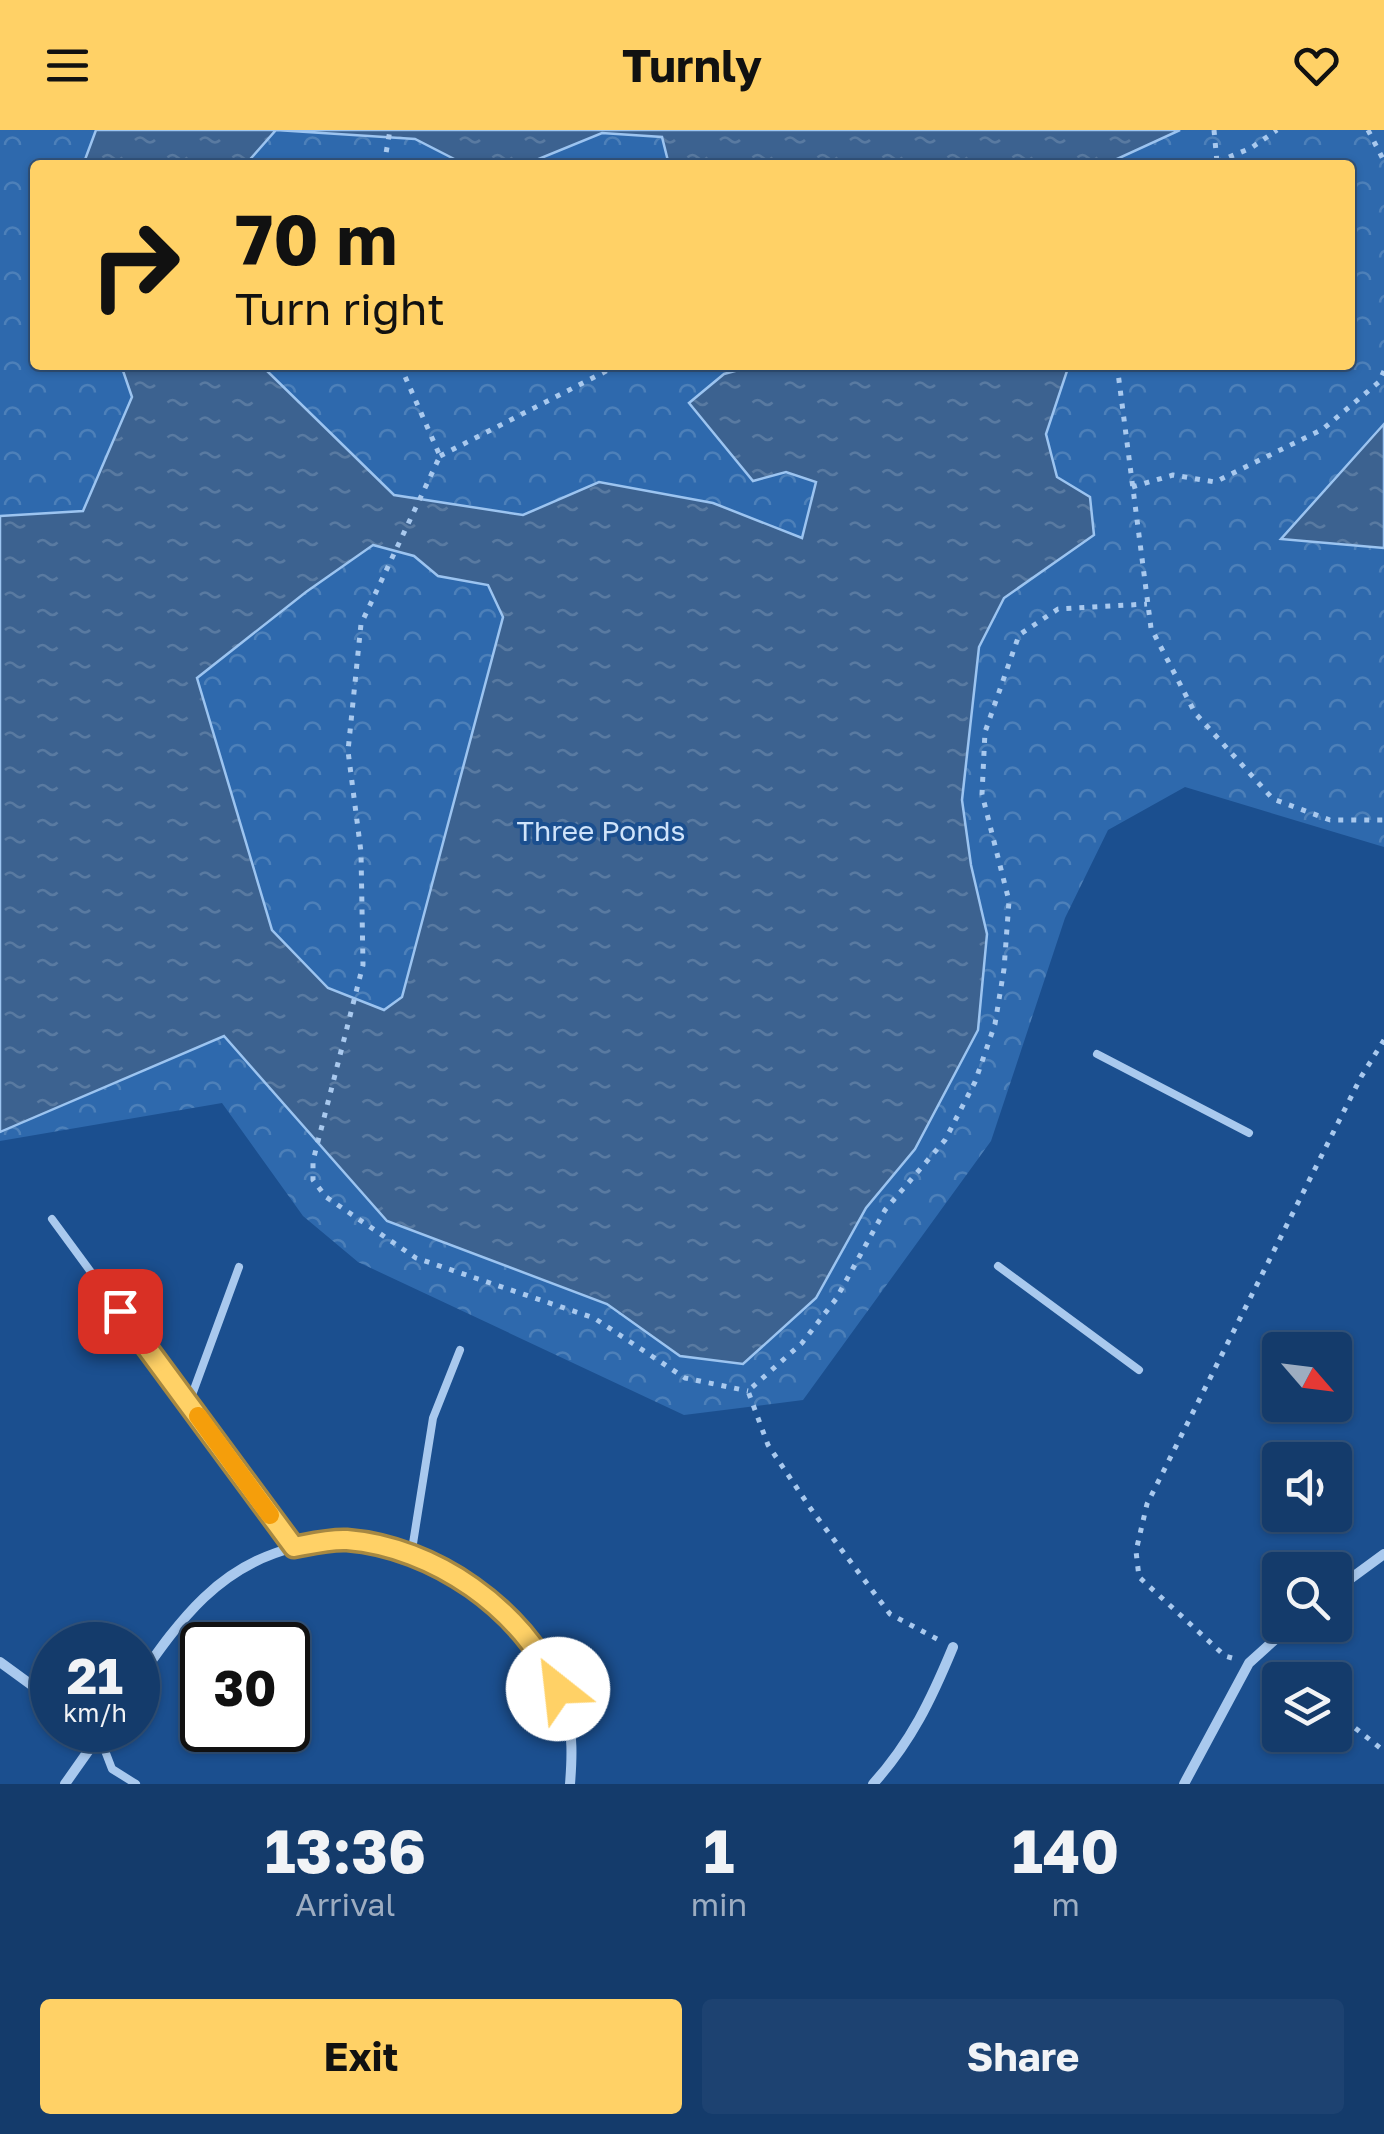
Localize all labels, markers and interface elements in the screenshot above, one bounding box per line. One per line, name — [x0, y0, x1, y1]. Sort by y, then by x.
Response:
icon: menu — [40, 38, 95, 93]
text: Turnly — [622, 38, 762, 92]
icon: heart — [1289, 38, 1344, 93]
text: 70 m — [235, 196, 397, 280]
icon: right — [70, 200, 200, 330]
text: Turn right — [235, 281, 445, 335]
park label: Three Ponds — [517, 814, 685, 847]
pin — [78, 1269, 163, 1354]
icon: arrive — [93, 1284, 148, 1339]
north arrow — [1262, 1332, 1352, 1422]
map controls — [1262, 1332, 1352, 1752]
button: sound — [1262, 1442, 1352, 1532]
button: search — [1262, 1552, 1352, 1642]
speed limit sign: 30 — [180, 1622, 310, 1752]
position arrow — [506, 1637, 610, 1741]
text: 21 — [67, 1645, 123, 1705]
button: layers — [1262, 1662, 1352, 1752]
text: km/h — [63, 1697, 127, 1728]
text: 13:36 — [265, 1814, 426, 1886]
text: 1 — [704, 1814, 734, 1886]
text: 140 — [1012, 1814, 1119, 1886]
text: Arrival — [295, 1885, 395, 1923]
text: min — [691, 1885, 747, 1923]
text: m — [1051, 1885, 1080, 1923]
button: Exit — [40, 1999, 682, 2114]
button: Share — [702, 1999, 1344, 2114]

